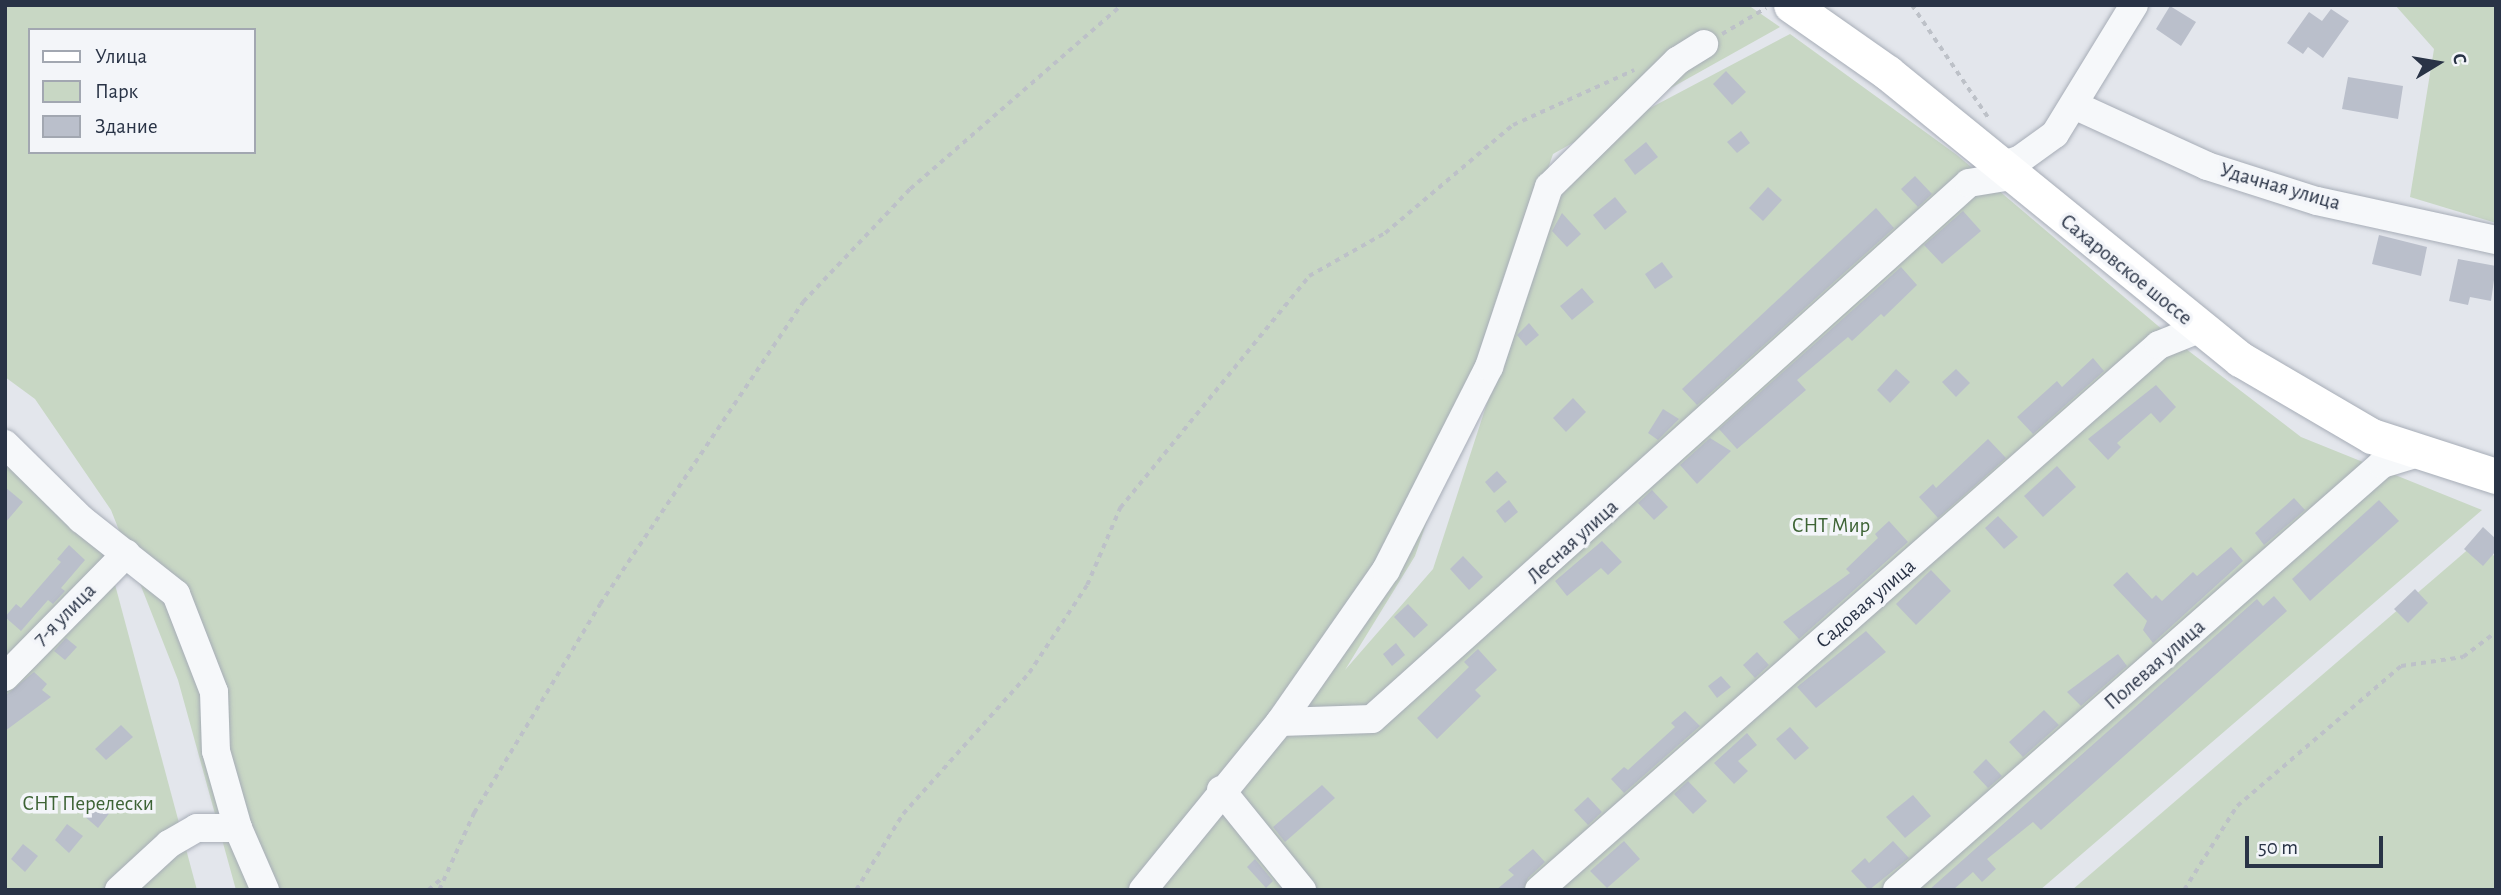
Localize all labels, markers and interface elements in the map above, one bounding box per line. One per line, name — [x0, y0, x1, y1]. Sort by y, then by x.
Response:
legend — [28, 28, 256, 154]
north arrow — [2403, 28, 2473, 98]
text: Улица — [95, 46, 147, 67]
text: С — [2449, 52, 2469, 66]
text: Парк — [95, 81, 138, 102]
text: Здание — [95, 116, 158, 137]
street label: Удачная улица — [2217, 158, 2343, 216]
street label: Сахаровское шоссе — [2055, 209, 2197, 331]
street label: Лесная улица — [1522, 495, 1624, 589]
park label: СНТ Мир — [1792, 513, 1870, 539]
street label: Садовая улица — [1811, 554, 1921, 654]
street label: 7-я улица — [28, 578, 102, 652]
street label: Полевая улица — [2099, 614, 2211, 716]
park label: СНТ Перелески — [22, 791, 154, 817]
scale bar — [2249, 822, 2387, 866]
text: 50 m — [2258, 837, 2298, 858]

